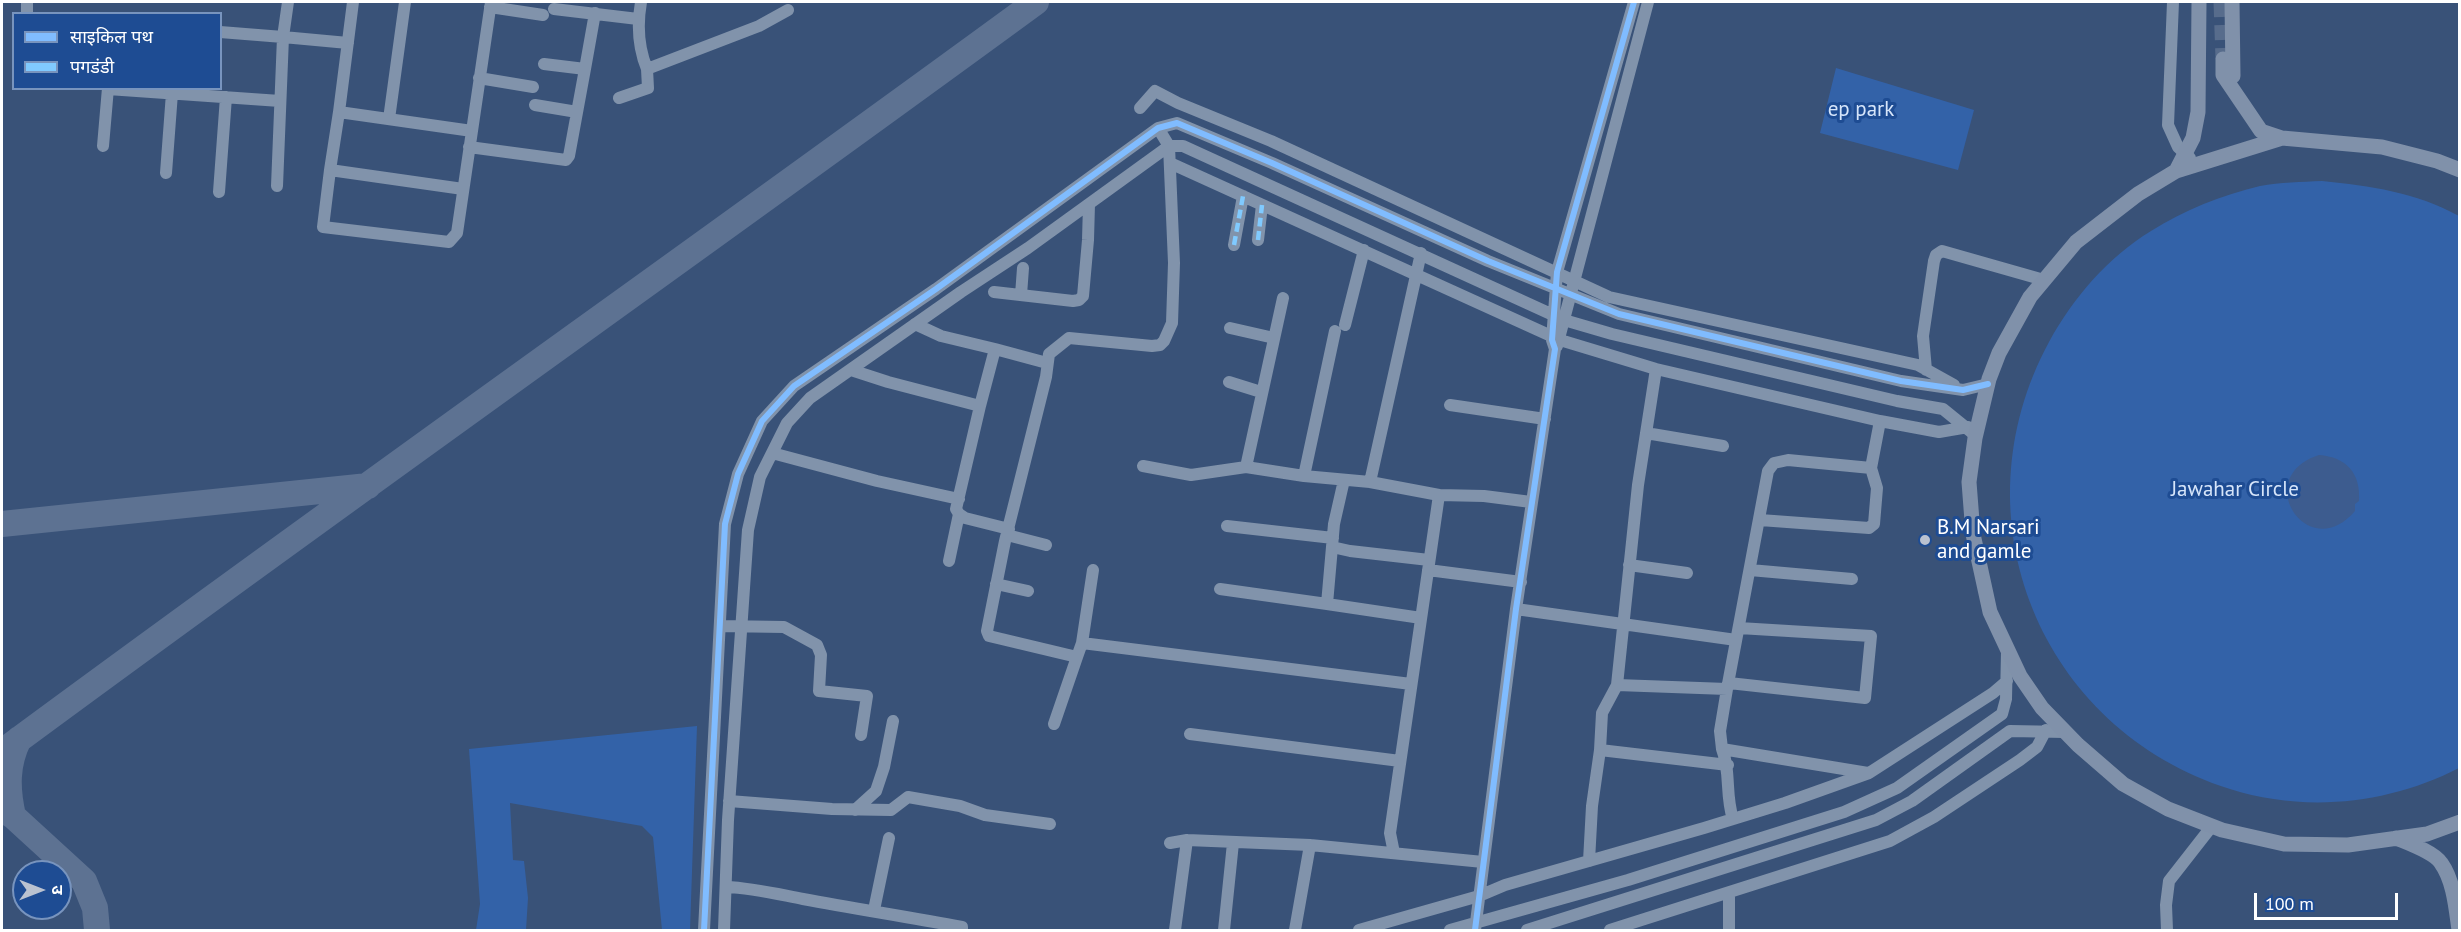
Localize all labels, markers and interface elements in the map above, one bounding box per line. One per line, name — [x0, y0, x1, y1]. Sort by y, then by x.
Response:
legend — [12, 12, 222, 90]
text: साइकिल पथ — [70, 25, 153, 48]
text: पगडंडी — [70, 55, 114, 78]
park label: ep park — [1828, 97, 1894, 123]
park label: Jawahar Circle — [2171, 477, 2299, 503]
place label: B.M Narsari and gamle — [1937, 515, 2040, 565]
marker: B.M Narsari and gamle — [1918, 533, 1932, 547]
north arrow — [12, 860, 72, 920]
scale bar — [2257, 881, 2401, 919]
text: उ — [48, 885, 68, 895]
text: 100 m — [2265, 892, 2314, 915]

